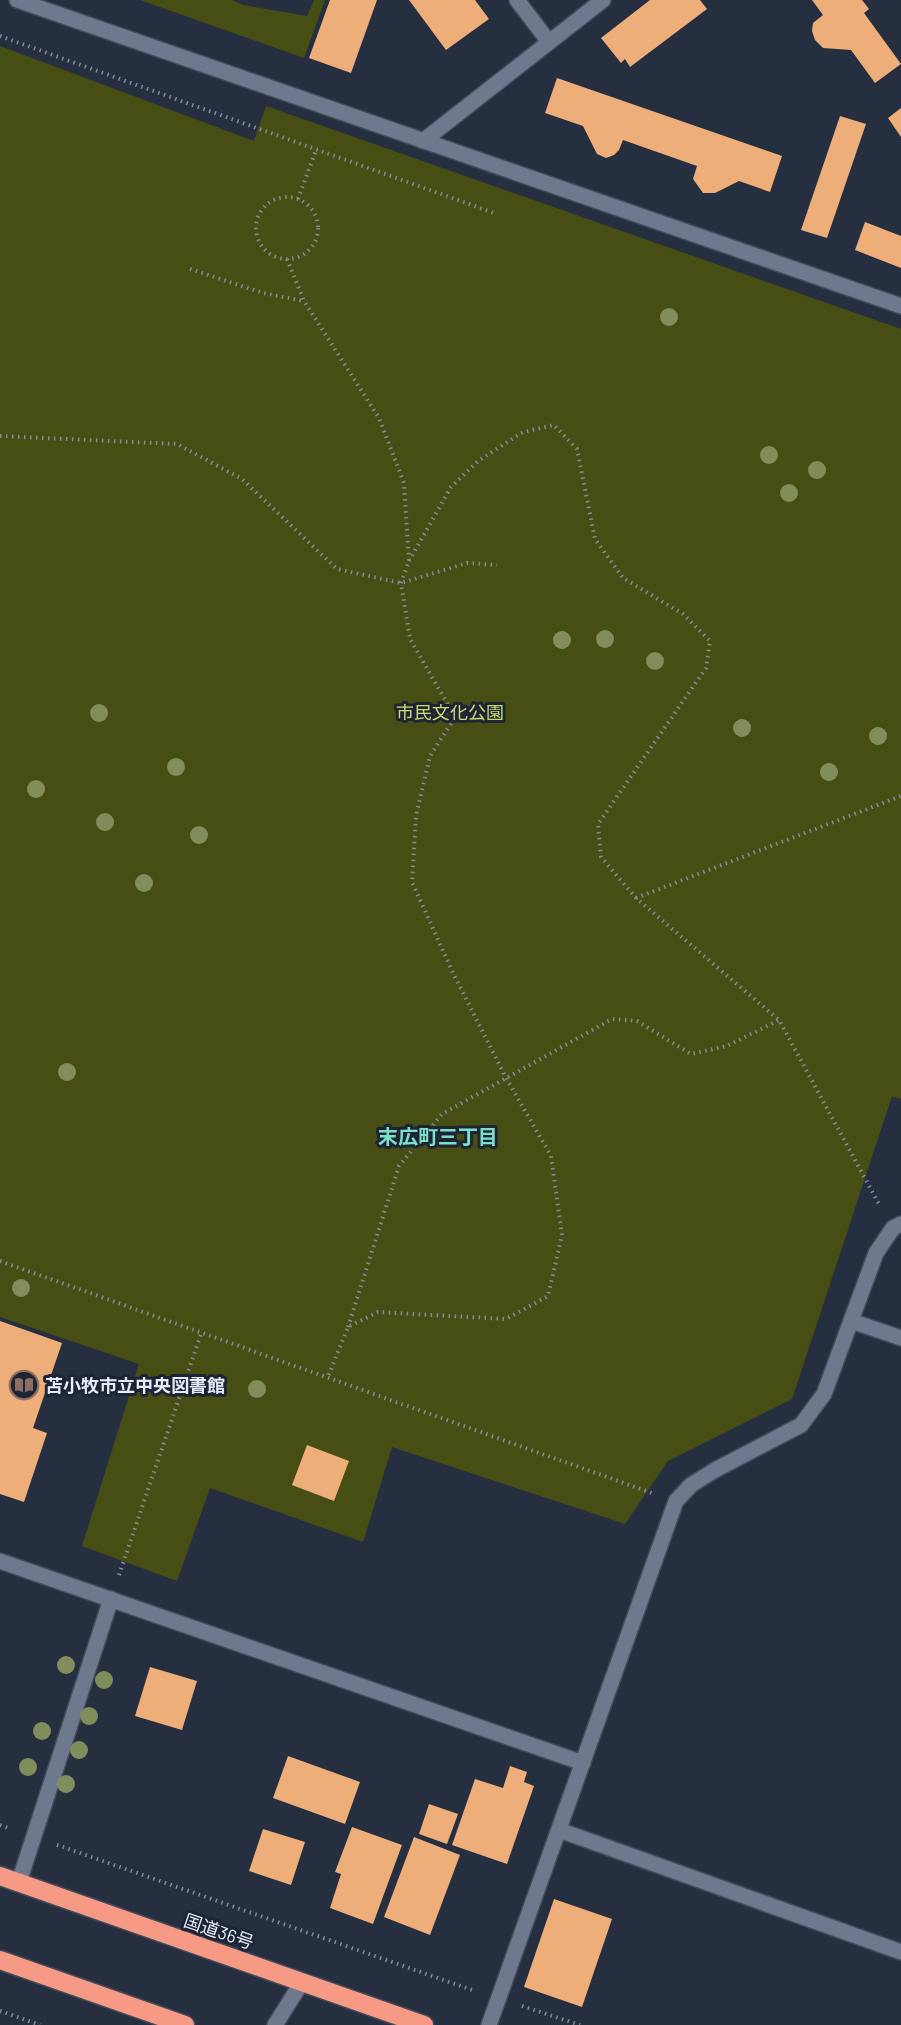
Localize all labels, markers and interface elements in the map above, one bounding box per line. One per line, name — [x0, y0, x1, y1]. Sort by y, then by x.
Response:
park label: 市民文化公園 — [396, 701, 504, 723]
district label: 末広町三丁目 — [378, 1124, 498, 1148]
library icon: 苫小牧市立中央図書館 — [8, 1369, 40, 1401]
place label: 苫小牧市立中央図書館 — [45, 1374, 225, 1396]
street label: 国道36号 — [181, 1909, 257, 1953]

